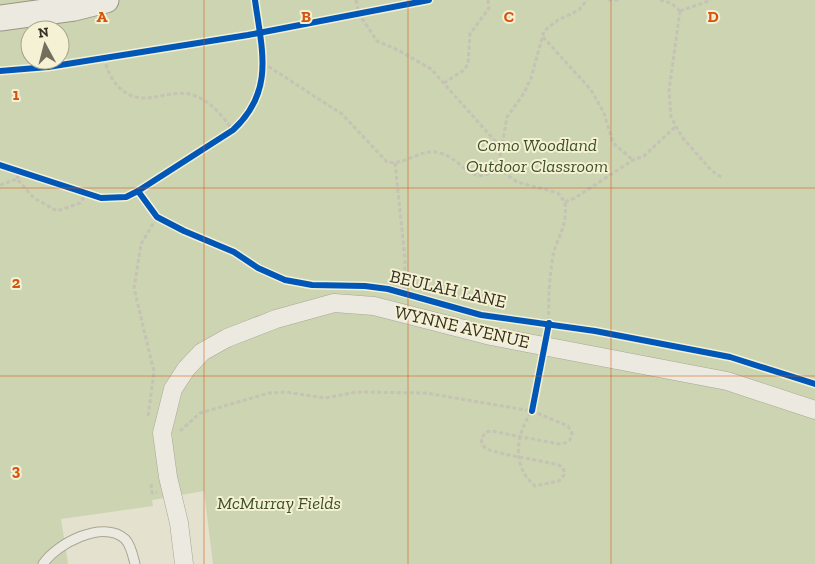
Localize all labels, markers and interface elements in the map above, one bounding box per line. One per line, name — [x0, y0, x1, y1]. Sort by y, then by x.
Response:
text: A — [97, 7, 108, 26]
text: B — [301, 7, 311, 26]
text: C — [504, 7, 514, 26]
text: D — [707, 7, 719, 26]
north arrow — [20, 20, 70, 70]
text: N — [37, 23, 50, 42]
text: 1 — [13, 85, 20, 104]
park label: Como Woodland Outdoor Classroom — [466, 134, 608, 177]
street label: BEULAH LANE — [388, 265, 508, 313]
text: 2 — [12, 273, 21, 292]
street label: WYNNE AVENUE — [392, 301, 532, 353]
text: 3 — [12, 461, 21, 480]
park label: McMurray Fields — [217, 492, 341, 514]

